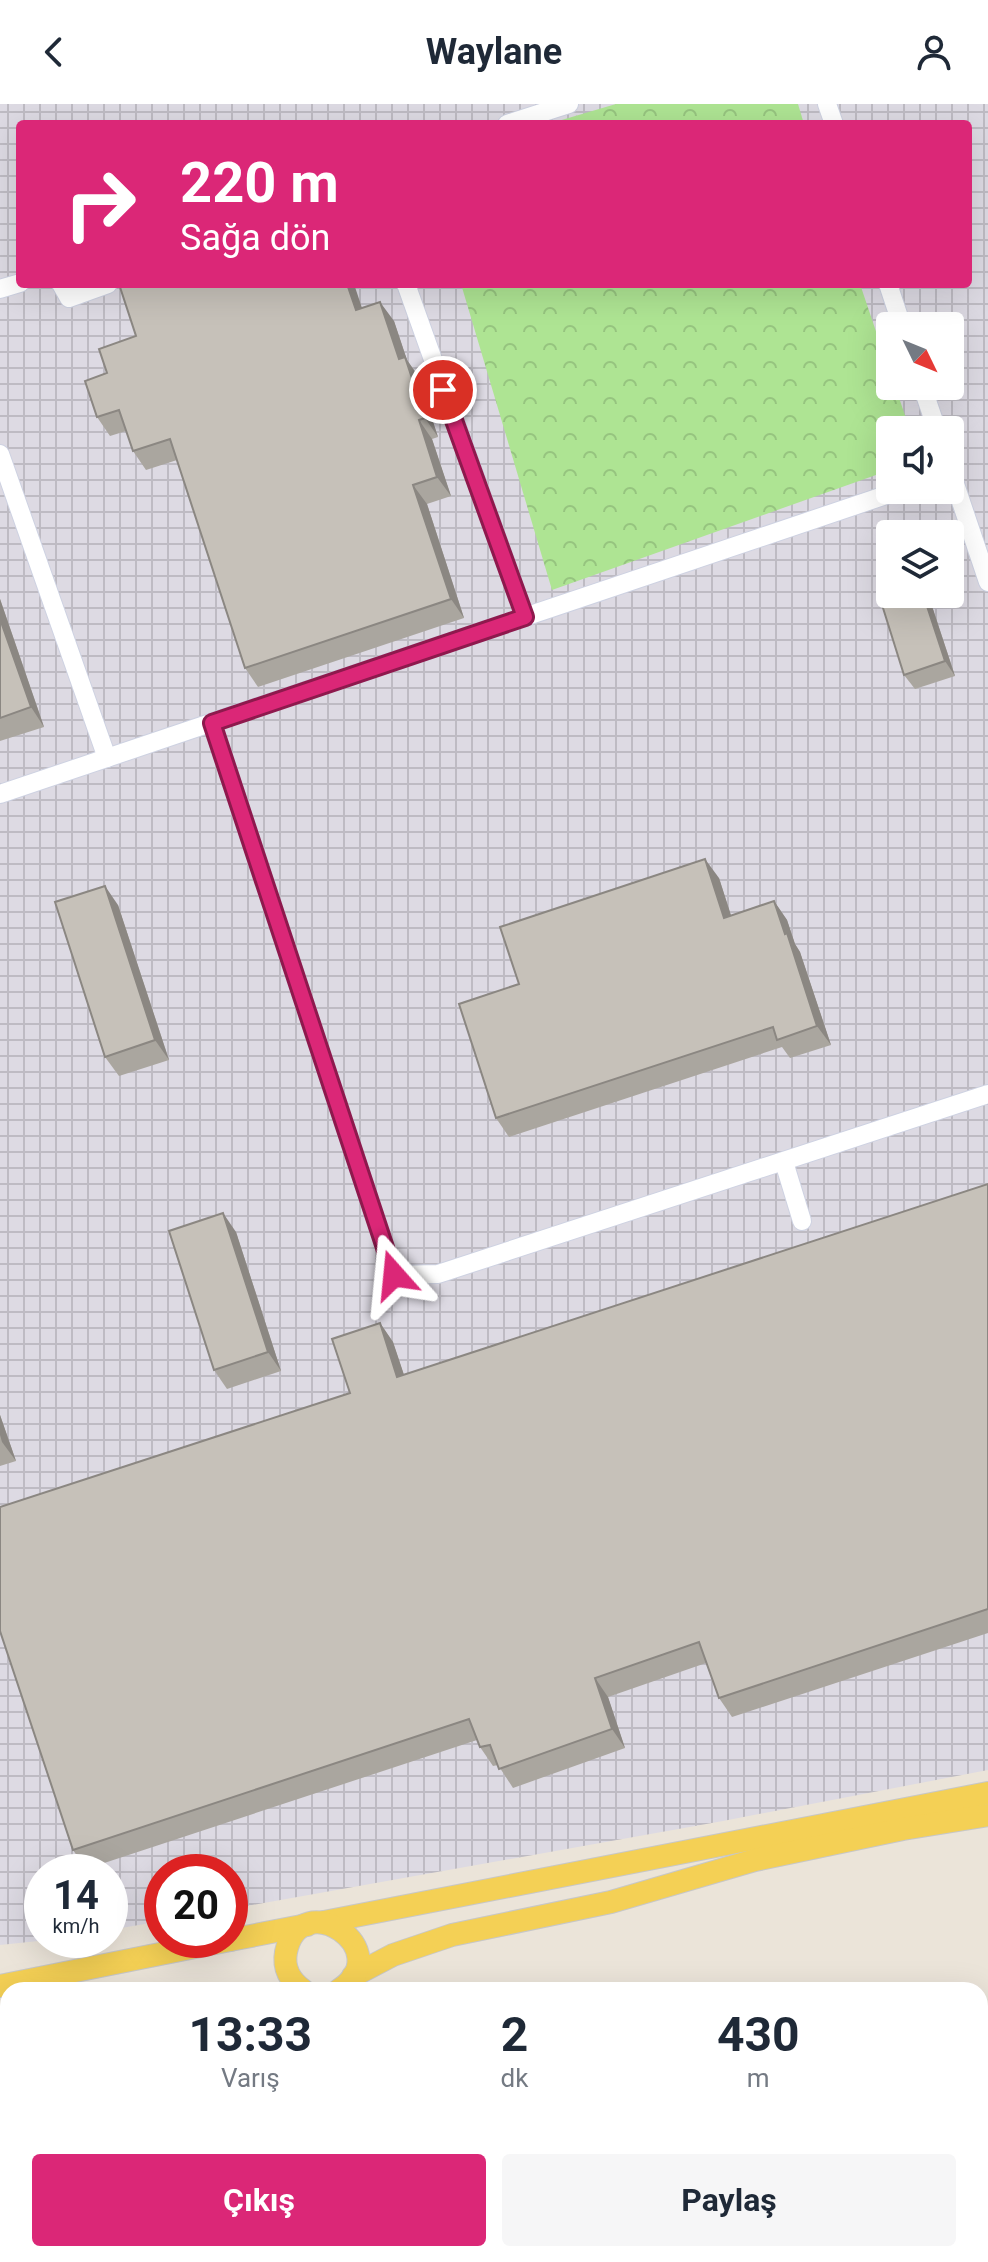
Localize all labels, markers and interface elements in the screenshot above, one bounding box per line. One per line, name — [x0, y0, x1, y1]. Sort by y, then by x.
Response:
icon: back — [32, 30, 76, 74]
icon: person — [912, 30, 956, 74]
text: Waylane — [426, 31, 562, 73]
text: 220 m — [180, 150, 339, 216]
icon: right — [48, 152, 152, 256]
text: Sağa dön — [180, 217, 330, 259]
north arrow — [876, 312, 964, 400]
map controls — [876, 312, 964, 608]
pin — [409, 356, 477, 424]
icon: arrive — [421, 368, 465, 412]
button: sound — [876, 416, 964, 504]
button: layers — [876, 520, 964, 608]
position arrow — [352, 1233, 436, 1317]
speed limit sign: 20 — [144, 1854, 248, 1958]
text: 14 — [53, 1872, 99, 1919]
text: km/h — [53, 1914, 99, 1938]
text: 13:33 — [188, 2006, 312, 2063]
text: 2 — [501, 2006, 528, 2063]
text: 430 — [717, 2006, 800, 2063]
text: Varış — [221, 2063, 280, 2093]
text: dk — [501, 2063, 528, 2093]
text: m — [747, 2063, 770, 2093]
button: Çıkış — [32, 2154, 486, 2246]
button: Paylaş — [502, 2154, 956, 2246]

